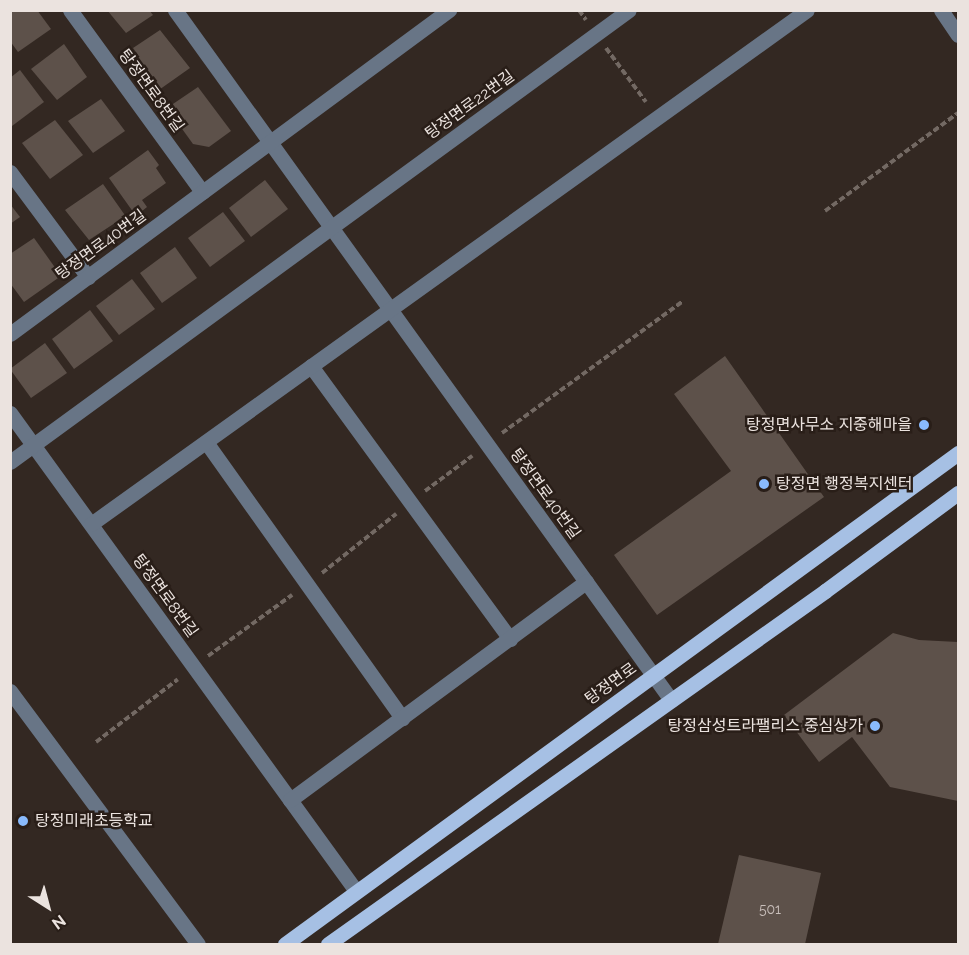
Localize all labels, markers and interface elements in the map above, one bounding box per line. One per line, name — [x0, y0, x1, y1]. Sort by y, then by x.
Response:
street label: 탕정면로8번길 — [114, 46, 188, 136]
street label: 탕정면로22번길 — [422, 66, 518, 144]
street label: 탕정면로40번길 — [52, 206, 150, 284]
place label: 탕정면사무소 지중해마을 — [746, 415, 912, 435]
marker: 탕정면사무소 지중해마을 — [917, 418, 931, 432]
street label: 탕정면로40번길 — [506, 445, 584, 543]
place label: 탕정면 행정복지센터 — [776, 474, 913, 494]
marker: 탕정면 행정복지센터 — [757, 477, 771, 491]
street label: 탕정면로8번길 — [128, 551, 202, 641]
street label: 탕정면로 — [582, 659, 640, 709]
place label: 탕정삼성트라팰리스 중심상가 — [668, 716, 863, 736]
marker: 탕정삼성트라팰리스 중심상가 — [868, 719, 882, 733]
place label: 탕정미래초등학교 — [35, 811, 153, 831]
marker: 탕정미래초등학교 — [16, 814, 30, 828]
north arrow — [18, 877, 78, 937]
house number: 501 — [759, 901, 781, 917]
text: N — [48, 911, 69, 933]

